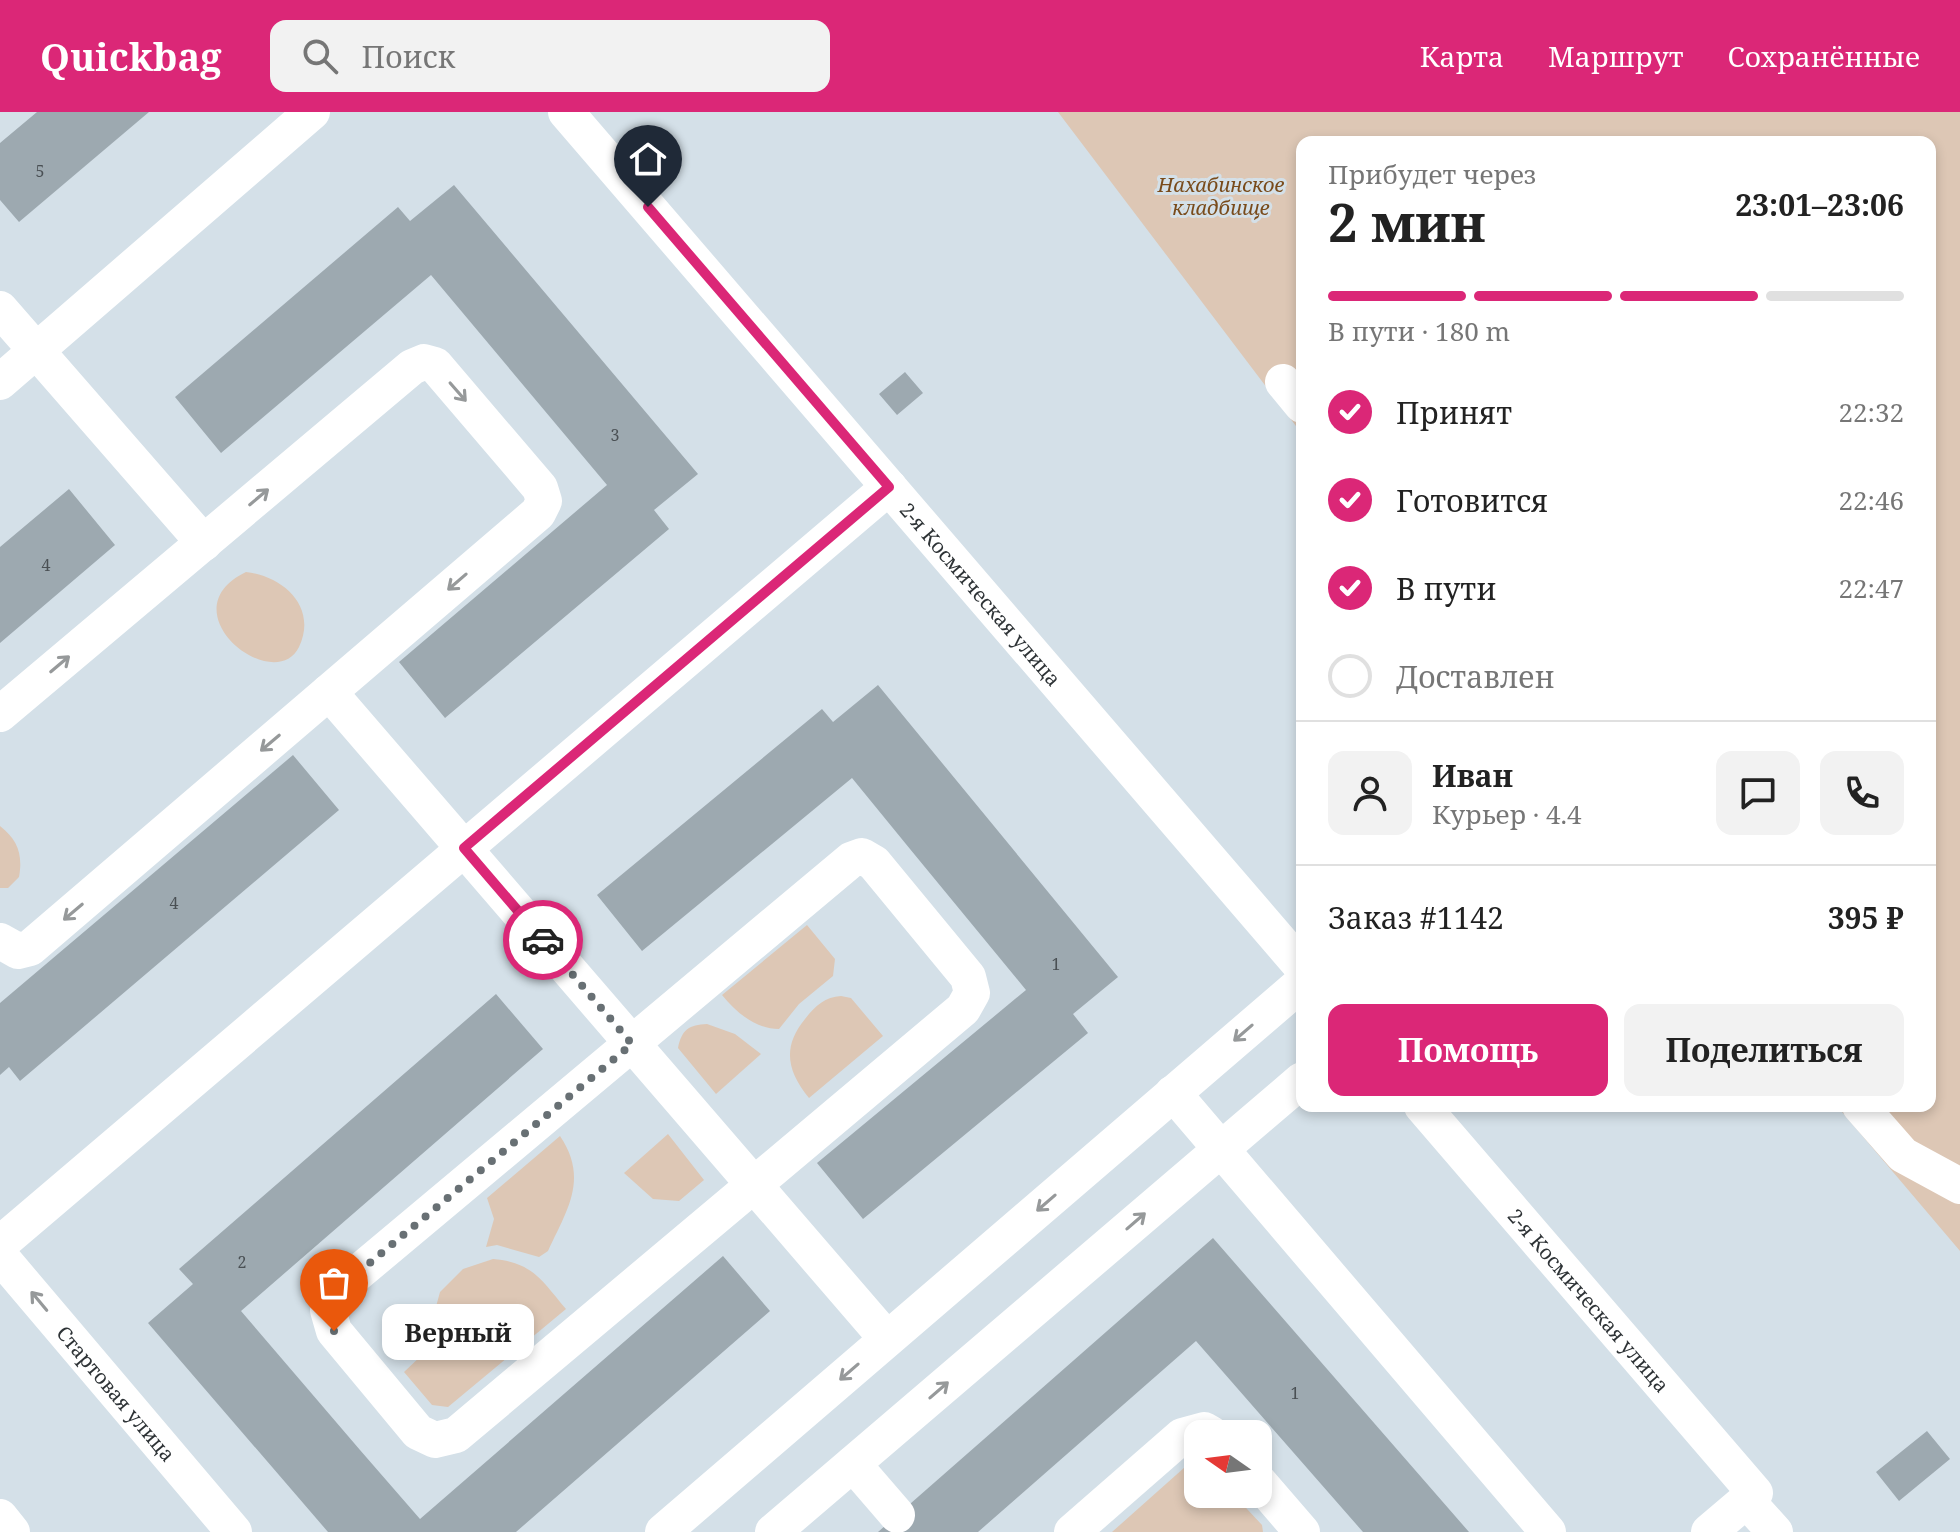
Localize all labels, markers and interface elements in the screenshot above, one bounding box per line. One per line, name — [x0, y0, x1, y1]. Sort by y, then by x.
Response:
search box — [270, 20, 830, 92]
text: Quickbag — [40, 30, 222, 82]
icon: search — [298, 34, 342, 78]
text: Поиск — [362, 36, 455, 77]
text: Карта — [1420, 37, 1504, 75]
text: Маршрут — [1548, 37, 1683, 75]
text: Сохранённые — [1727, 37, 1920, 75]
pin — [614, 125, 682, 207]
icon: home — [626, 137, 670, 181]
text: Прибудет через — [1328, 156, 1536, 192]
house number: 5 — [36, 160, 44, 182]
park label: Нахабинское кладбище — [1157, 171, 1285, 221]
text: 23:01–23:06 — [1735, 184, 1904, 225]
text: 2 мин — [1328, 186, 1486, 257]
text: В пути · 180 m — [1328, 313, 1510, 349]
one-way arrow — [449, 381, 467, 401]
icon: check — [1328, 390, 1372, 434]
text: Принят — [1396, 392, 1512, 433]
text: 22:32 — [1838, 394, 1904, 430]
house number: 3 — [611, 424, 620, 446]
icon: check — [1328, 478, 1372, 522]
text: Готовится — [1396, 480, 1548, 521]
text: 22:46 — [1838, 482, 1904, 518]
one-way arrow — [248, 488, 268, 506]
street label: 2-я Космическая улица — [894, 496, 1068, 692]
house number: 4 — [42, 554, 51, 576]
icon: check — [1328, 566, 1372, 610]
text: В пути — [1396, 568, 1497, 609]
text: 22:47 — [1838, 570, 1904, 606]
one-way arrow — [448, 573, 468, 591]
one-way arrow — [49, 655, 69, 673]
text: Доставлен — [1396, 656, 1555, 697]
one-way arrow — [261, 734, 281, 752]
button: person — [1328, 751, 1412, 835]
button: chat — [1716, 751, 1800, 835]
button: phone — [1820, 751, 1904, 835]
text: Иван — [1432, 755, 1513, 796]
text: Курьер · 4.4 — [1432, 796, 1582, 832]
house number: 4 — [170, 892, 179, 914]
text: Заказ #1142 — [1328, 897, 1504, 938]
text: 395 ₽ — [1828, 897, 1904, 938]
courier — [503, 900, 583, 980]
one-way arrow — [63, 903, 83, 921]
icon: car — [521, 918, 565, 962]
house number: 1 — [1052, 953, 1060, 975]
button: Помощь — [1328, 1004, 1608, 1096]
button: Поделиться — [1624, 1004, 1904, 1096]
one-way arrow — [1233, 1024, 1253, 1042]
one-way arrow — [1036, 1194, 1056, 1212]
street label: 2-я Космическая улица — [1502, 1202, 1676, 1398]
one-way arrow — [1126, 1212, 1146, 1230]
pin — [300, 1249, 368, 1331]
house number: 2 — [238, 1251, 246, 1273]
icon: bag — [312, 1261, 356, 1305]
one-way arrow — [30, 1292, 48, 1312]
callout: Верный — [382, 1303, 534, 1359]
text: Верный — [404, 1314, 512, 1350]
street label: Стартовая улица — [51, 1320, 182, 1467]
one-way arrow — [839, 1363, 859, 1381]
one-way arrow — [928, 1381, 948, 1399]
house number: 1 — [1291, 1382, 1299, 1404]
north arrow — [1184, 1420, 1272, 1508]
map controls — [1184, 1420, 1272, 1508]

